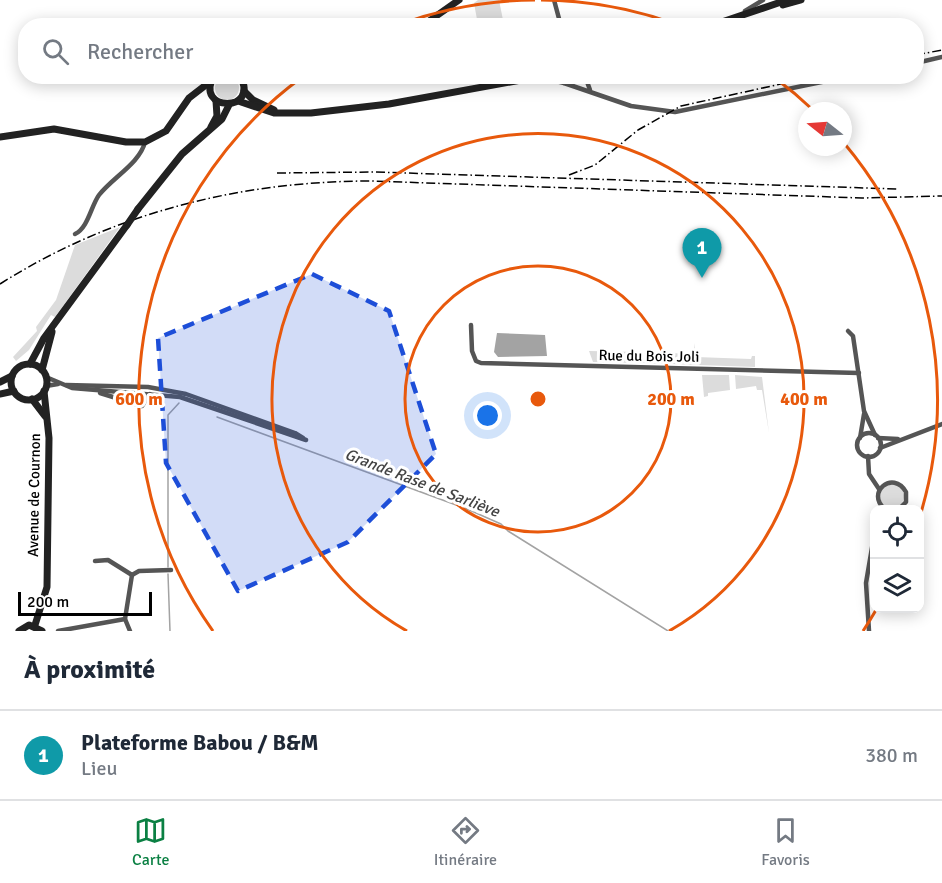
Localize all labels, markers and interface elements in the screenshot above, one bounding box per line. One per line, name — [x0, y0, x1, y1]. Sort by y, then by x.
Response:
search box — [18, 18, 924, 84]
icon: search — [39, 35, 72, 68]
text: Rechercher — [87, 38, 193, 65]
north arrow — [798, 102, 852, 156]
pin: 1 — [682, 228, 722, 278]
street label: Rue du Bois Joli — [598, 346, 700, 366]
text: 600 m — [115, 388, 163, 410]
text: 200 m — [647, 388, 695, 410]
text: 400 m — [780, 388, 828, 410]
centre of rings — [528, 389, 548, 409]
your location — [473, 401, 502, 430]
street label: Avenue de Cournon — [24, 433, 44, 557]
water label: Grande Rase de Sarliève — [342, 444, 503, 522]
map controls — [870, 505, 924, 613]
button: locate — [870, 505, 924, 559]
button: layers — [870, 559, 924, 613]
scale bar — [18, 589, 152, 616]
text: 200 m — [27, 592, 69, 612]
text: À proximité — [24, 654, 155, 686]
text: Plateforme Babou / B&M — [81, 729, 319, 756]
text: 1 — [38, 743, 49, 768]
text: 380 m — [865, 743, 918, 768]
text: Lieu — [81, 756, 117, 781]
tab: Carte — [132, 814, 169, 870]
tab: Itinéraire — [434, 814, 497, 870]
tab: Favoris — [761, 814, 810, 870]

